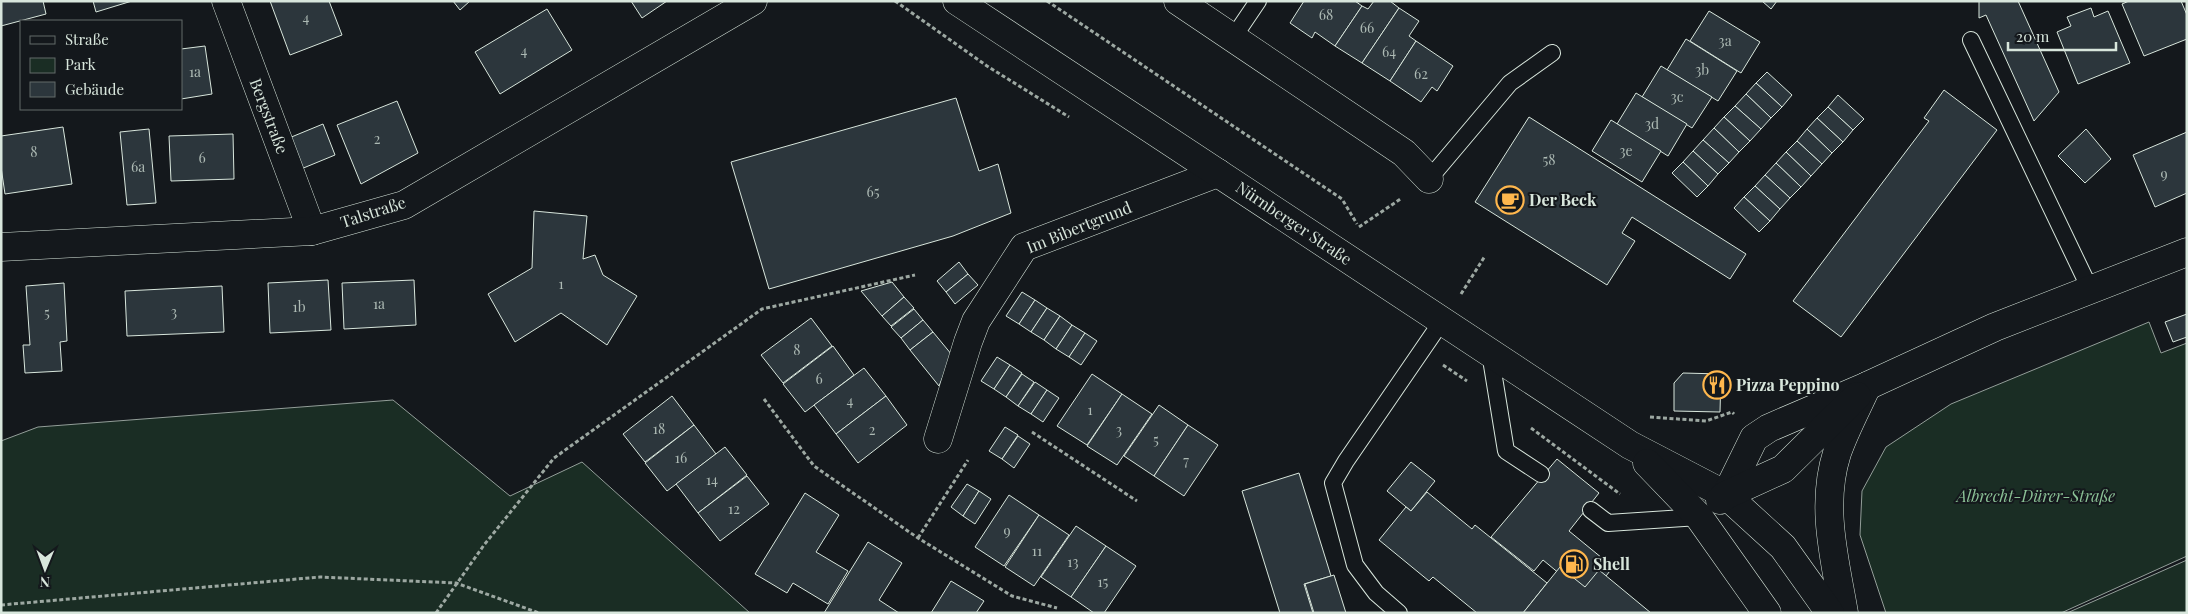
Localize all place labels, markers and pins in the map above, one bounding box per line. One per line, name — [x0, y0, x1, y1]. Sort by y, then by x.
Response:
cafe icon: Der Beck — [1495, 185, 1525, 215]
place label: Der Beck — [1529, 189, 1597, 210]
restaurant icon: Pizza Peppino — [1702, 370, 1732, 400]
place label: Pizza Peppino — [1736, 374, 1840, 395]
fuel station icon: Shell — [1559, 549, 1589, 579]
place label: Shell — [1593, 553, 1630, 574]

